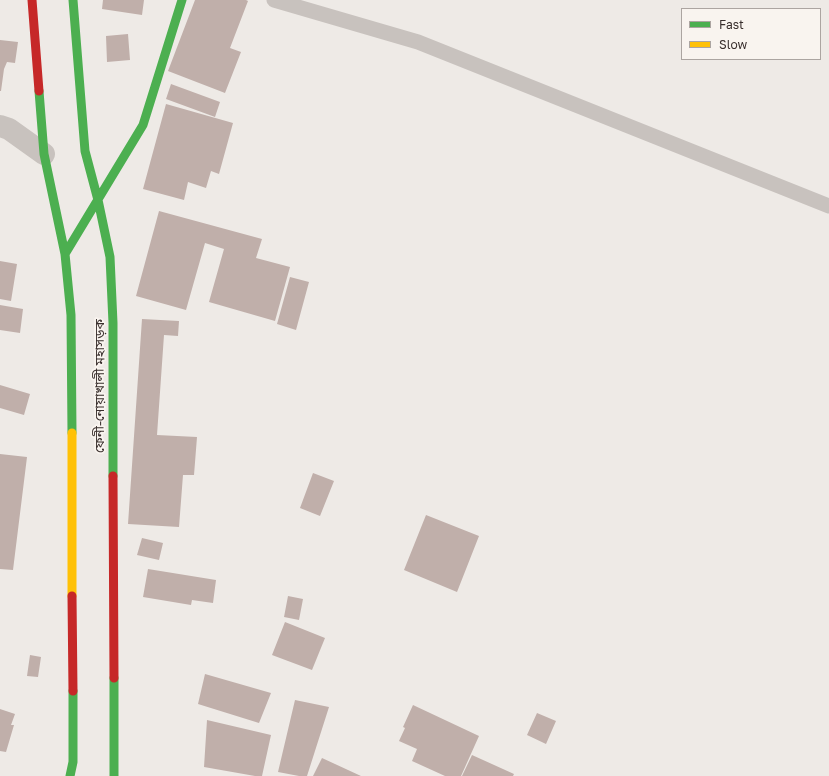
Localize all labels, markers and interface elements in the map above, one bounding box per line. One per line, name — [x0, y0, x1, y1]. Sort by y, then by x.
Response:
legend — [681, 8, 821, 60]
text: Fast — [719, 17, 744, 32]
text: Slow — [719, 37, 747, 52]
street label: ফেনী-নোয়াখালী মহাসড়ক — [92, 319, 108, 453]

